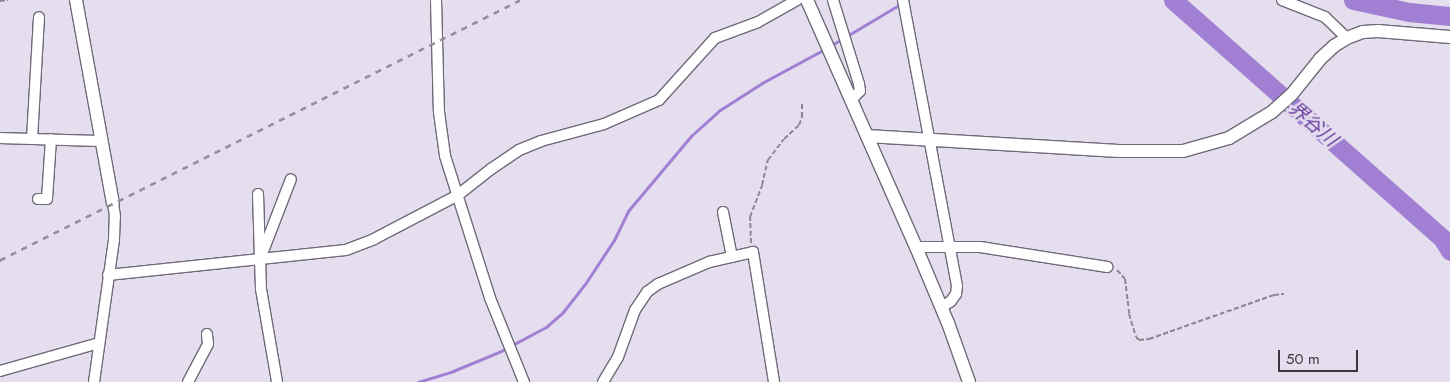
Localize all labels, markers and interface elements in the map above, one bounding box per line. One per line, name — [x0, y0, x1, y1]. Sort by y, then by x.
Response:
water label: 界谷川 — [1284, 97, 1342, 151]
scale bar — [1280, 340, 1360, 372]
text: 50 m — [1286, 348, 1320, 370]

